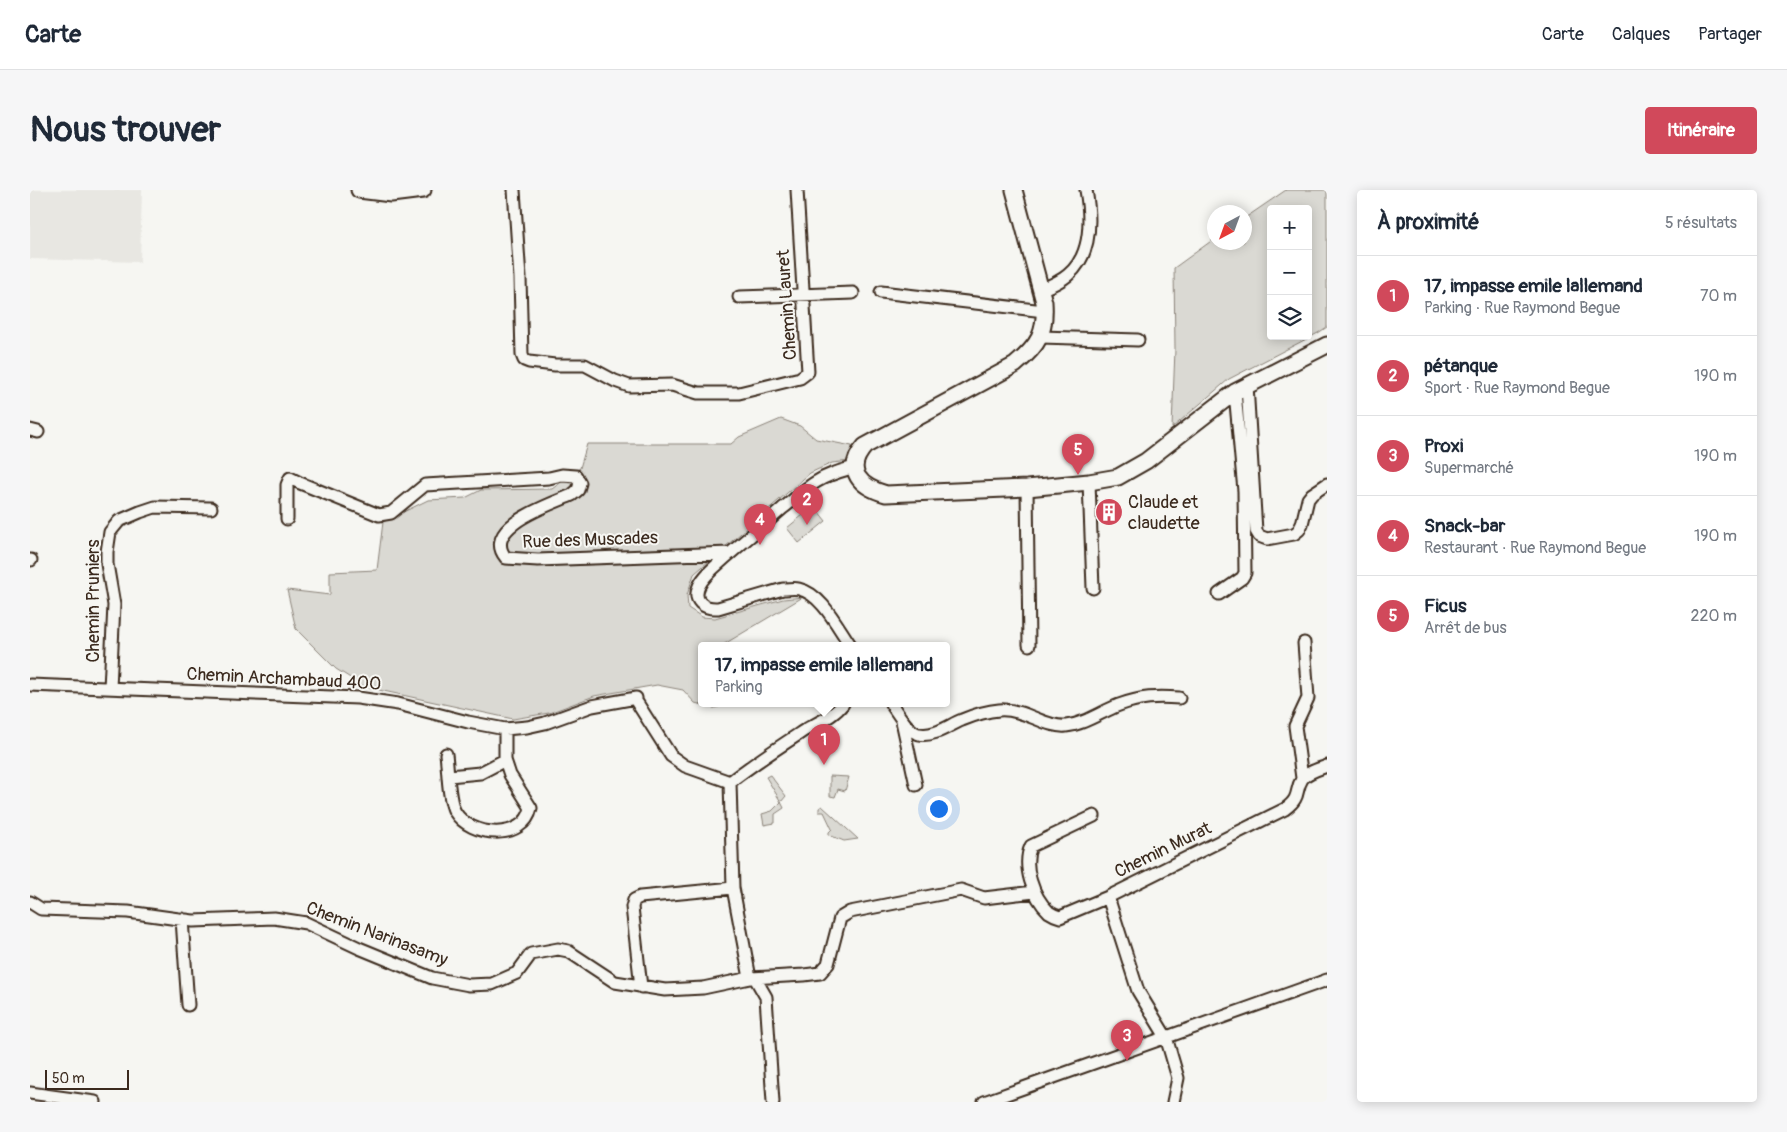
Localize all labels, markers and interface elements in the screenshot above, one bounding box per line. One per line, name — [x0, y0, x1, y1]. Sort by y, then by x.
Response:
text: Carte — [25, 20, 81, 49]
text: Carte — [1542, 23, 1584, 46]
text: Calques — [1612, 23, 1670, 46]
text: Partager — [1698, 23, 1762, 46]
button: Itinéraire — [1645, 107, 1757, 154]
text: Nous trouver — [30, 108, 221, 152]
north arrow — [1207, 205, 1252, 250]
map controls — [1267, 205, 1312, 340]
button: + — [1267, 205, 1312, 250]
text: À proximité — [1377, 209, 1480, 236]
text: 5 résultats — [1665, 213, 1737, 233]
street label: Chemin Lauret — [772, 248, 802, 361]
button: − — [1267, 250, 1312, 295]
text: 17, impasse emile lallemand — [1424, 274, 1643, 298]
text: 1 — [1390, 286, 1396, 306]
text: 70 m — [1700, 286, 1737, 306]
button: layers — [1267, 295, 1312, 340]
text: Parking · Rue Raymond Begue — [1424, 298, 1620, 318]
text: pétanque — [1424, 354, 1498, 378]
text: 2 — [1389, 366, 1397, 386]
text: 190 m — [1694, 366, 1737, 386]
text: Sport · Rue Raymond Begue — [1424, 378, 1610, 398]
pin: 5 — [1062, 434, 1094, 475]
text: Proxi — [1424, 434, 1463, 458]
text: 3 — [1389, 446, 1397, 466]
text: 190 m — [1694, 446, 1737, 466]
text: Supermarché — [1424, 458, 1514, 478]
pin: 2 — [791, 484, 823, 525]
place label: Claude et claudette — [1128, 491, 1200, 535]
building icon: Claude et claudette — [1094, 497, 1124, 527]
pin: 4 — [744, 504, 776, 545]
text: Snack-bar — [1424, 514, 1505, 538]
street label: Rue des Muscades — [522, 526, 658, 554]
text: 4 — [1388, 526, 1398, 546]
text: 190 m — [1694, 526, 1737, 546]
text: Restaurant · Rue Raymond Begue — [1424, 538, 1646, 558]
street label: Chemin Pruniers — [82, 539, 105, 663]
text: Ficus — [1424, 594, 1467, 618]
text: 5 — [1389, 606, 1397, 626]
text: 220 m — [1691, 606, 1737, 626]
text: Arrêt de bus — [1424, 618, 1507, 638]
popup — [698, 642, 950, 707]
text: 17, impasse emile lallemand — [715, 653, 933, 677]
street label: Chemin Archambaud 400 — [186, 662, 382, 696]
text: Parking — [715, 677, 762, 697]
pin: 1 — [808, 724, 840, 765]
your location — [926, 796, 952, 822]
street label: Chemin Murat — [1111, 816, 1216, 883]
street label: Chemin Narinasamy — [303, 896, 451, 972]
pin: 3 — [1111, 1020, 1143, 1061]
scale bar — [45, 1067, 129, 1090]
text: 50 m — [52, 1070, 85, 1087]

